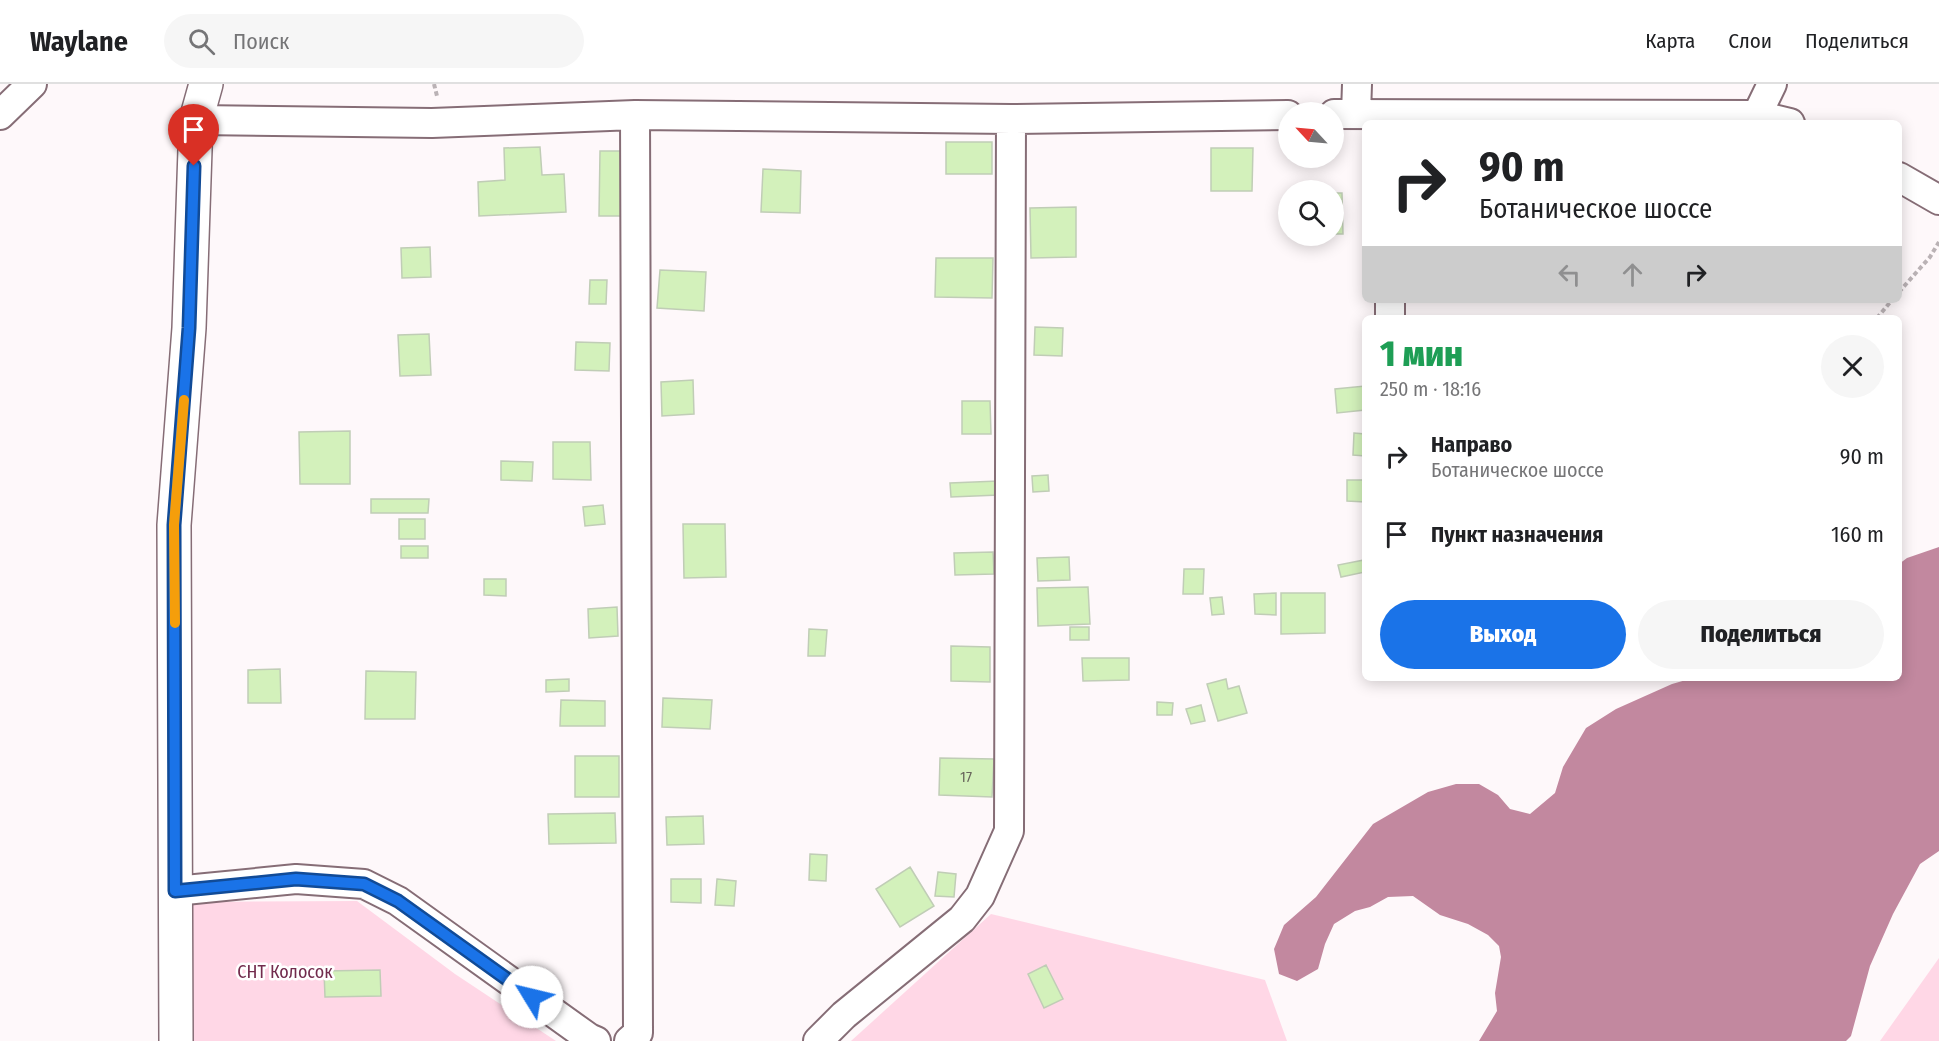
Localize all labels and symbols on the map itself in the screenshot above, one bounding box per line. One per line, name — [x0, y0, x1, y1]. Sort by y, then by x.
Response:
north arrow — [1278, 102, 1344, 168]
pin — [168, 104, 219, 166]
house number: 17 — [960, 768, 972, 786]
park label: СНТ Колосок — [237, 961, 333, 983]
position arrow — [500, 965, 564, 1029]

